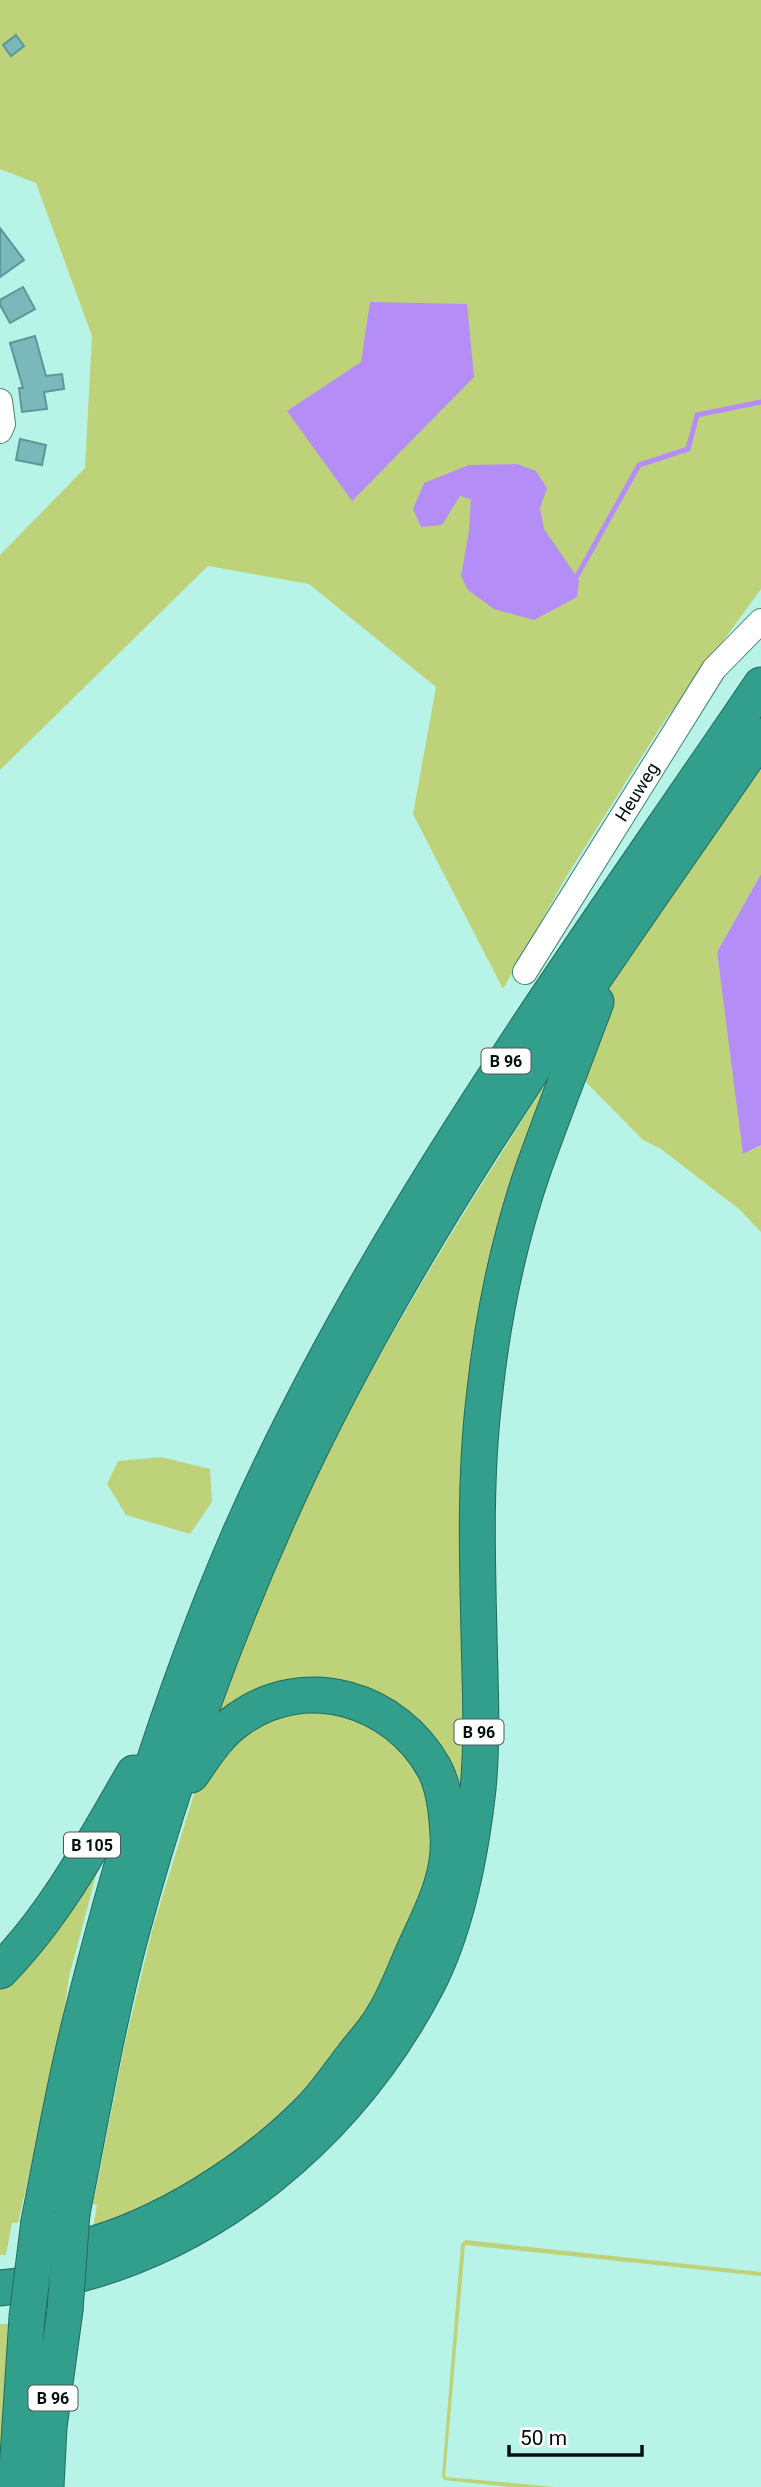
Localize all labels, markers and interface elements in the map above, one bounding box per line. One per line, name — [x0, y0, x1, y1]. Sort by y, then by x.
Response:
street label: Heuweg — [611, 759, 663, 825]
road number: B 96 — [482, 1049, 530, 1074]
road number: B 96 — [454, 1720, 504, 1744]
road number: B 105 — [64, 1832, 120, 1857]
road number: B 96 — [28, 2386, 78, 2410]
scale bar — [509, 2414, 642, 2458]
text: 50 m — [520, 2426, 567, 2450]

